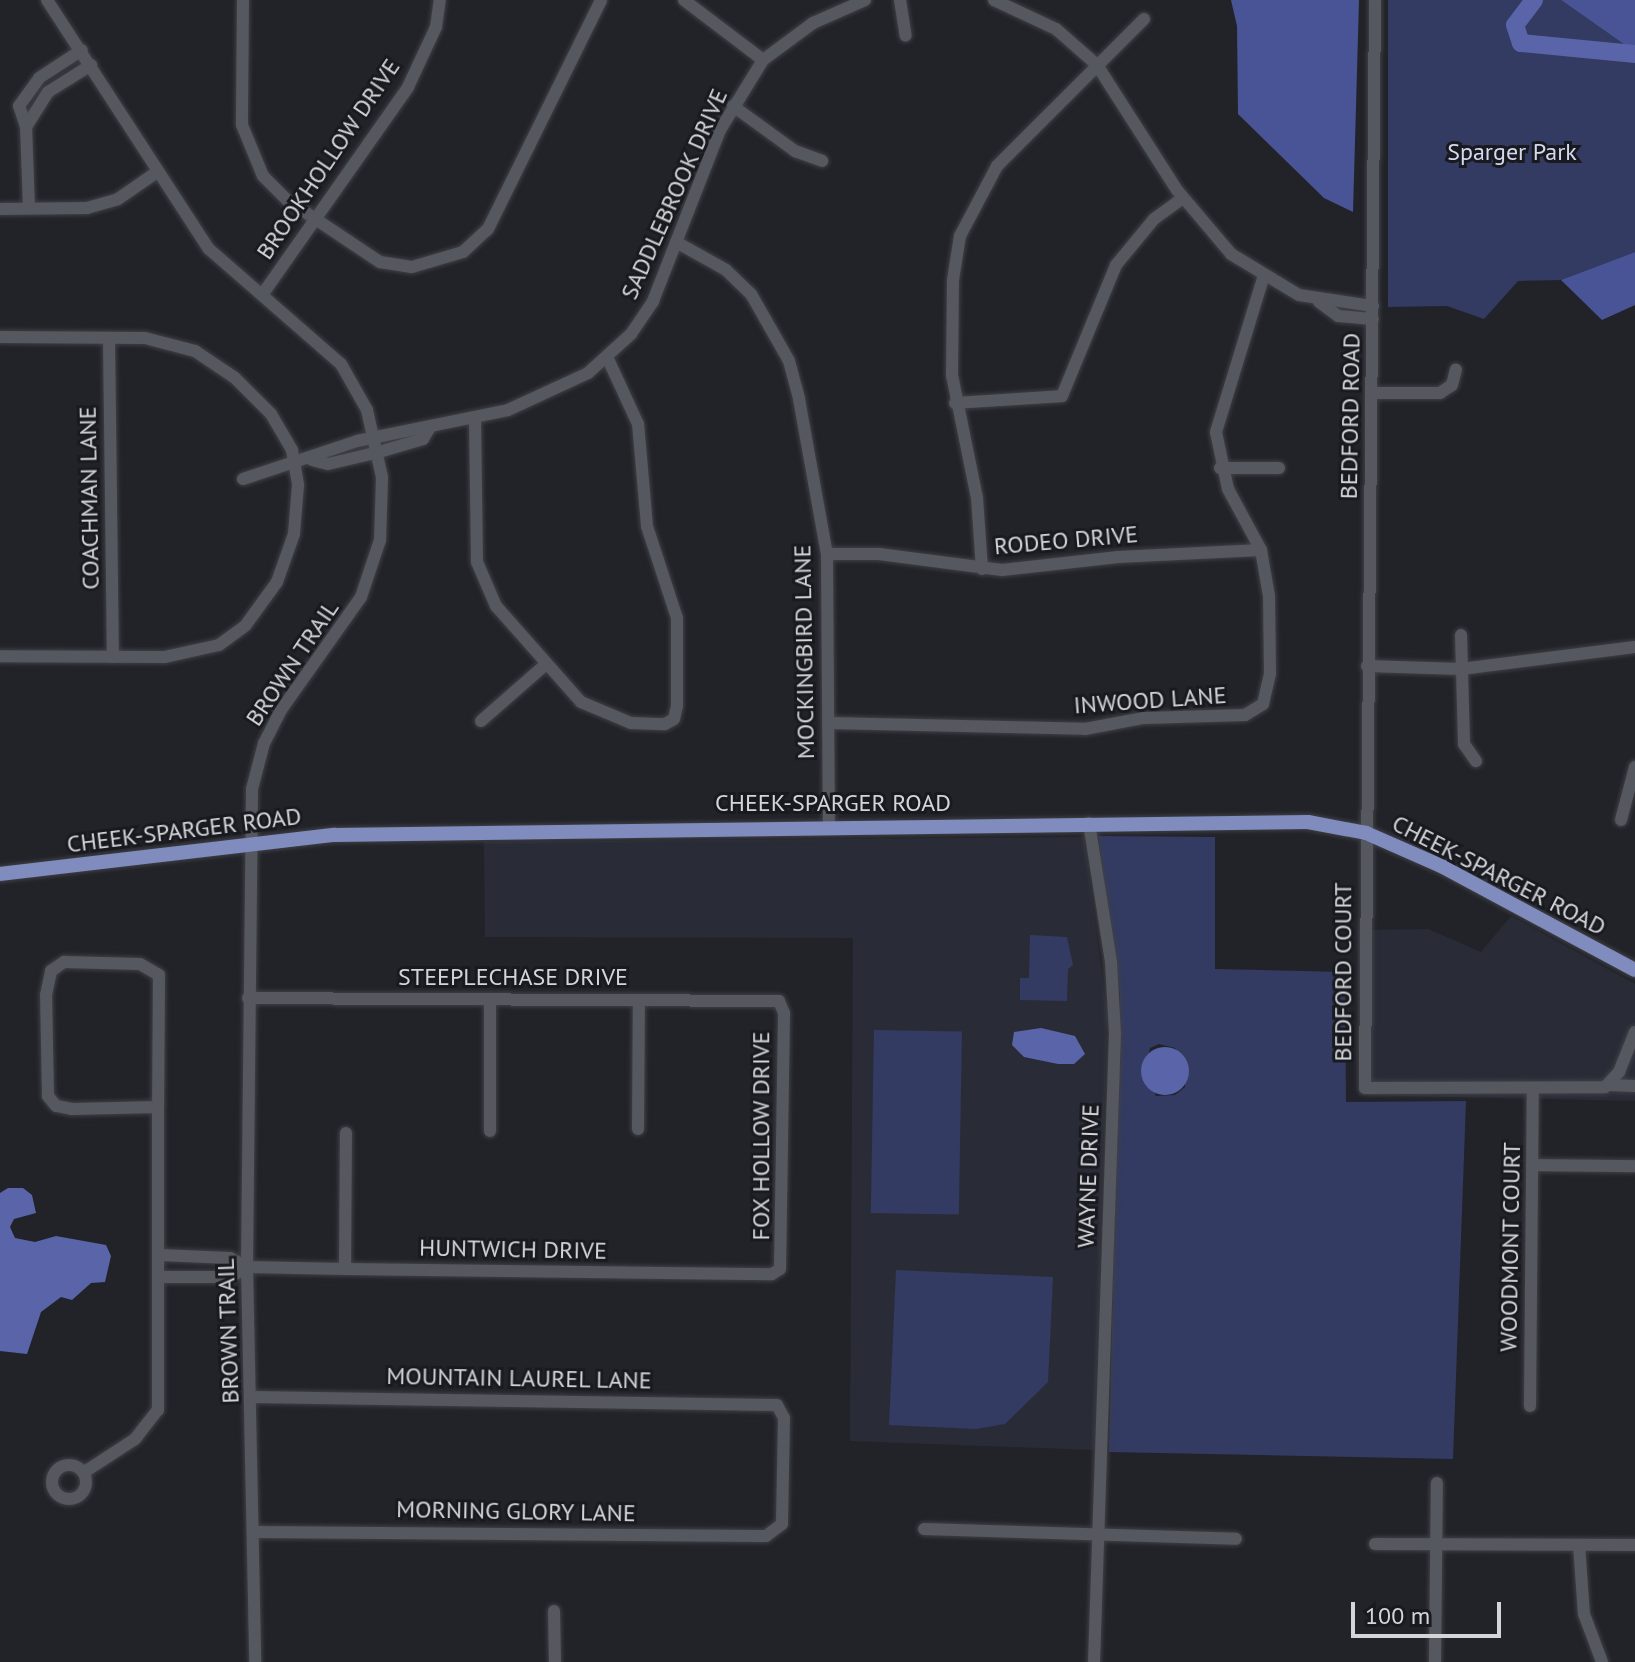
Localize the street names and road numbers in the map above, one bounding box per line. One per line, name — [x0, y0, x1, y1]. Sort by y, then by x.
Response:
street label: BROOKHOLLOW DRIVE — [250, 53, 406, 265]
street label: SADDLEBROOK DRIVE — [614, 84, 734, 304]
street label: BEDFORD ROAD — [1334, 332, 1366, 500]
street label: COACHMAN LANE — [73, 406, 105, 590]
street label: RODEO DRIVE — [993, 519, 1139, 561]
street label: MOCKINGBIRD LANE — [788, 544, 820, 760]
street label: BROWN TRAIL — [239, 594, 345, 732]
street label: INWOOD LANE — [1073, 680, 1227, 720]
street label: CHEEK-SPARGER ROAD — [715, 789, 951, 817]
street label: CHEEK-SPARGER ROAD — [65, 801, 303, 859]
street label: CHEEK-SPARGER ROAD — [1387, 809, 1611, 941]
street label: BEDFORD COURT — [1329, 882, 1357, 1062]
street label: STEEPLECHASE DRIVE — [398, 963, 628, 991]
street label: FOX HOLLOW DRIVE — [747, 1031, 775, 1241]
street label: WAYNE DRIVE — [1071, 1104, 1105, 1248]
street label: WOODMONT COURT — [1494, 1142, 1526, 1352]
street label: HUNTWICH DRIVE — [419, 1233, 607, 1265]
street label: BROWN TRAIL — [211, 1258, 245, 1404]
street label: MOUNTAIN LAUREL LANE — [386, 1361, 652, 1395]
street label: MORNING GLORY LANE — [396, 1495, 636, 1527]

